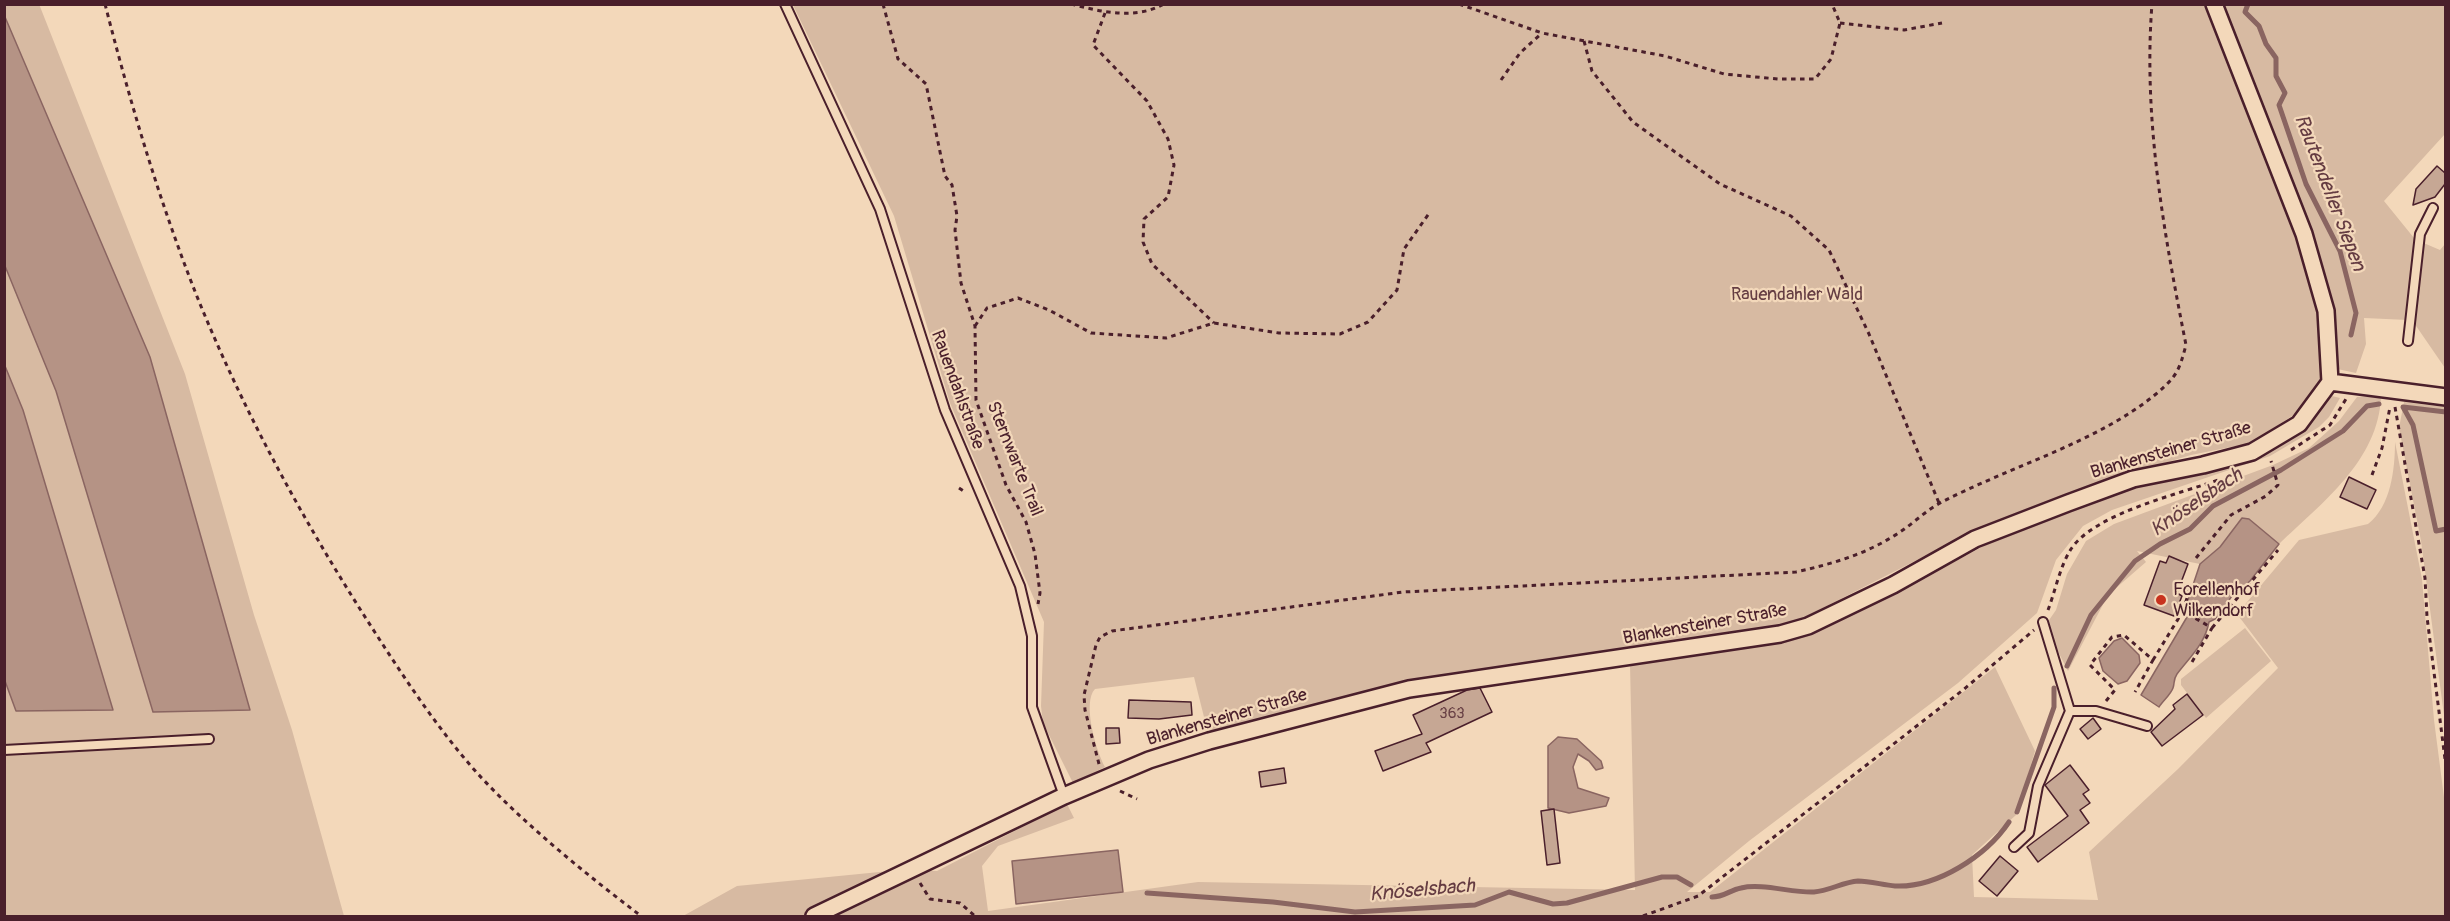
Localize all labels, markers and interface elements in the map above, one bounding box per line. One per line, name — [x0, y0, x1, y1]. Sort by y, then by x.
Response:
water label: Rautendeller Siepen — [2288, 111, 2370, 275]
park label: Rauendahler Wald — [1731, 284, 1863, 306]
street label: Rauendahlstraße — [925, 328, 989, 452]
street label: Sternwarte Trail — [981, 398, 1047, 520]
street label: Blankensteiner Straße — [2088, 418, 2254, 484]
water label: Knöselsbach — [2147, 464, 2247, 542]
place label: Forellenhof Wilkendorf — [2173, 579, 2260, 622]
marker: Forellenhof Wilkendorf — [2154, 593, 2168, 607]
street label: Blankensteiner Straße — [1621, 600, 1789, 650]
street label: Blankensteiner Straße — [1144, 685, 1310, 751]
house number: 363 — [1439, 705, 1465, 723]
water label: Knöselsbach — [1368, 874, 1476, 908]

